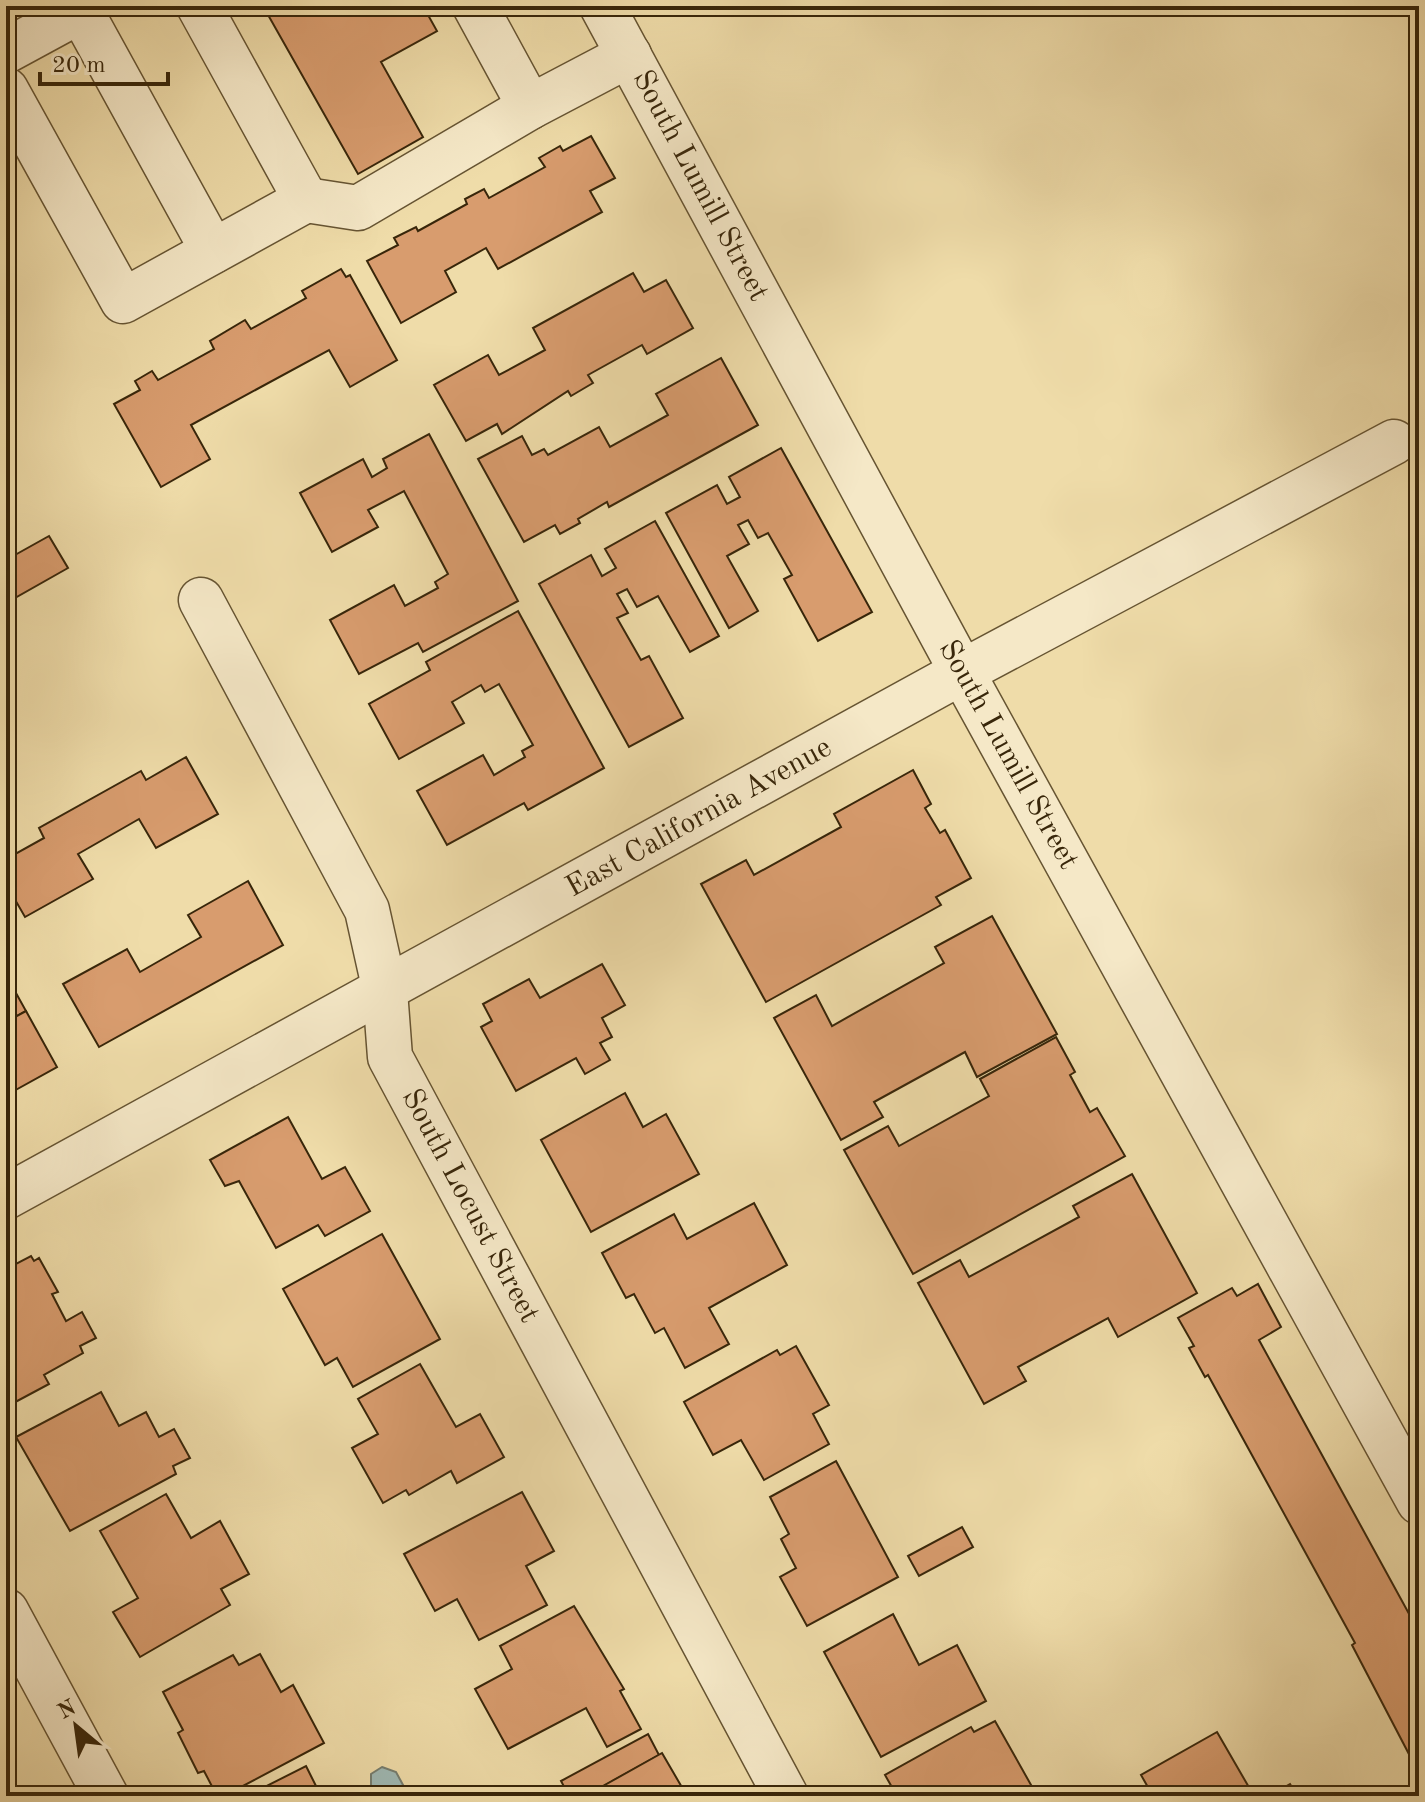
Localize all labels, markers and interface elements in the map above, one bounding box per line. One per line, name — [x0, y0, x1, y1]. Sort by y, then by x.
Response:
scale bar — [40, 36, 168, 86]
text: 20 m — [52, 54, 106, 78]
street label: South Lumill Street — [626, 66, 774, 306]
street label: South Lumill Street — [933, 635, 1083, 875]
street label: East California Avenue — [561, 733, 837, 903]
street label: South Locust Street — [396, 1084, 544, 1328]
north arrow — [36, 1686, 116, 1766]
text: N — [55, 1696, 80, 1724]

